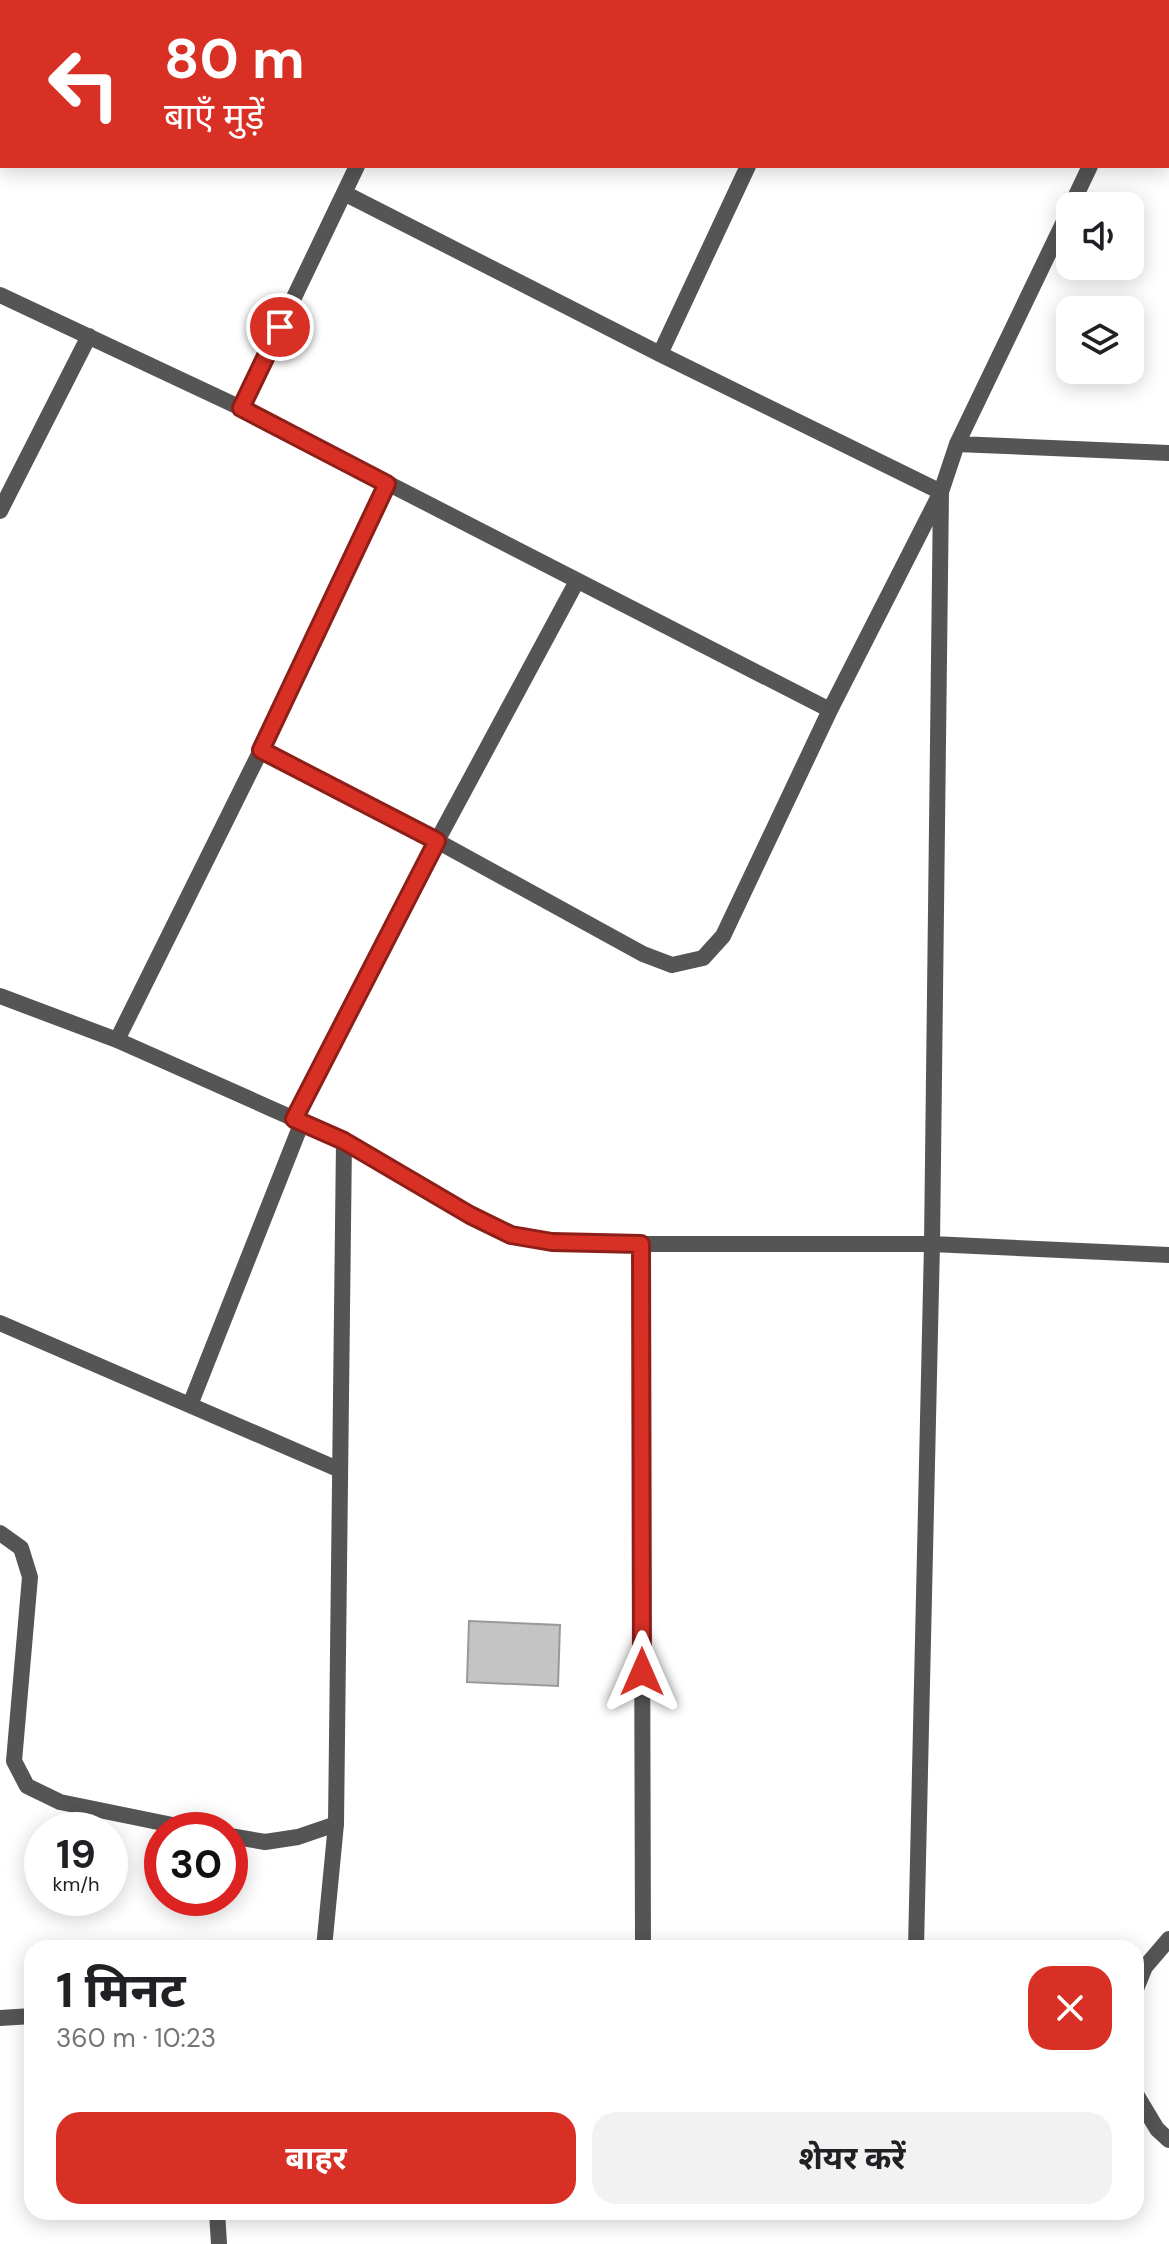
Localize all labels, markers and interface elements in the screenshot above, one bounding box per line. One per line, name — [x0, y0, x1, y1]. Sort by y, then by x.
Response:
text: 80 m — [164, 22, 305, 95]
icon: left — [32, 32, 136, 136]
text: बाएँ मुड़ें — [164, 93, 264, 140]
map controls — [1056, 192, 1144, 384]
button: sound — [1056, 192, 1144, 280]
pin — [246, 293, 314, 361]
button: layers — [1056, 296, 1144, 384]
icon: arrive — [258, 305, 302, 349]
position arrow — [600, 1630, 684, 1714]
speed limit sign: 30 — [144, 1812, 248, 1916]
text: 19 — [56, 1828, 96, 1880]
text: km/h — [52, 1871, 100, 1897]
text: 1 मिनट — [56, 1959, 186, 2022]
button: close — [1028, 1966, 1112, 2050]
text: 360 m · 10:23 — [56, 2021, 216, 2055]
button: बाहर — [56, 2112, 576, 2204]
button: शेयर करें — [592, 2112, 1112, 2204]

